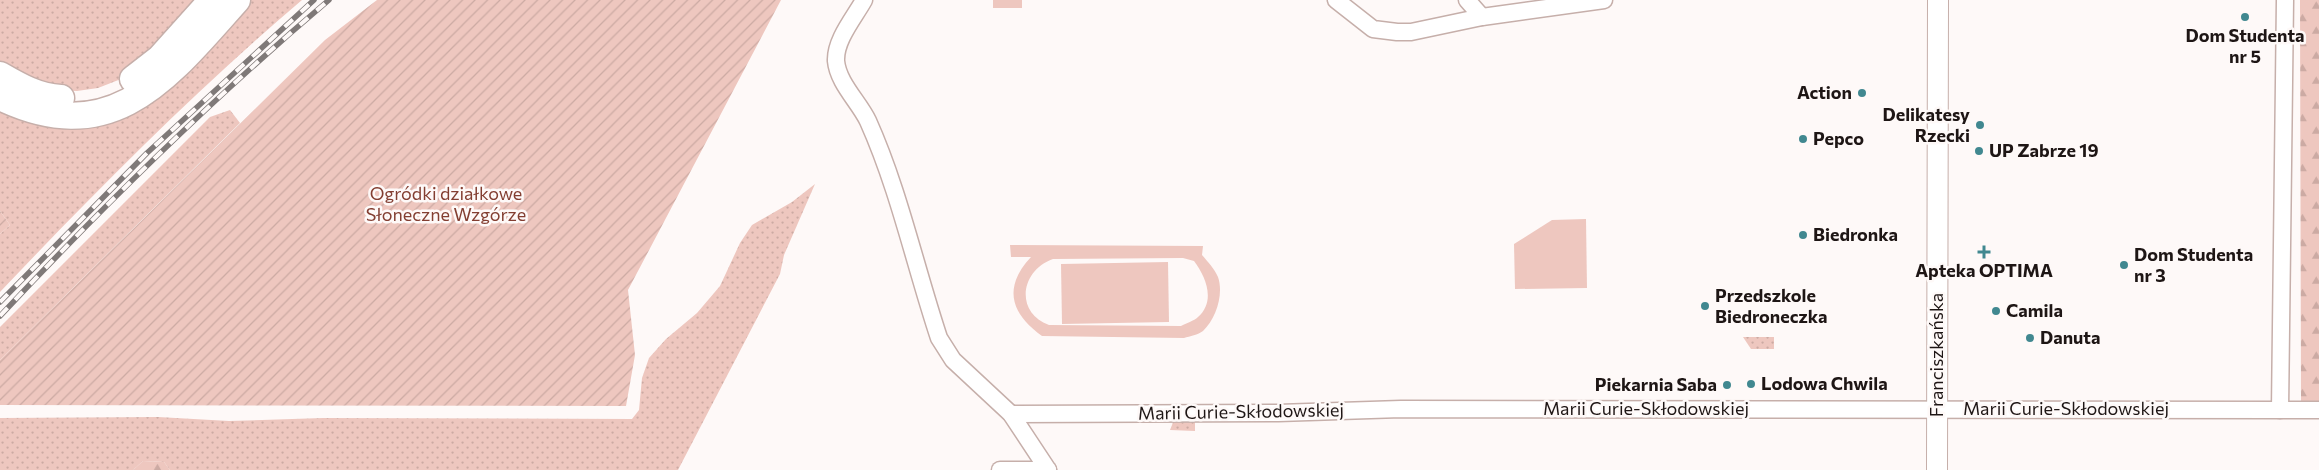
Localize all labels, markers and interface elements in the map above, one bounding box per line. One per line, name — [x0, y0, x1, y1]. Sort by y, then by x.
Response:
marker: Dom Studenta nr 5 — [2239, 11, 2251, 23]
place label: Dom Studenta nr 5 — [2185, 24, 2305, 67]
place label: Action — [1797, 81, 1852, 103]
marker: Action — [1856, 87, 1868, 99]
place label: Delikatesy Rzecki — [1882, 103, 1970, 146]
marker: Delikatesy Rzecki — [1974, 119, 1986, 131]
place label: Pepco — [1813, 127, 1864, 149]
marker: Pepco — [1797, 133, 1809, 145]
place label: UP Zabrze 19 — [1989, 139, 2099, 161]
marker: UP Zabrze 19 — [1973, 145, 1985, 157]
park label: Ogródki działkowe Słoneczne Wzgórze — [366, 182, 526, 225]
place label: Biedronka — [1813, 223, 1898, 245]
marker: Biedronka — [1797, 229, 1809, 241]
place label: Dom Studenta nr 3 — [2134, 243, 2253, 286]
marker: Apteka OPTIMA — [1978, 246, 1990, 258]
place label: Apteka OPTIMA — [1915, 259, 2053, 281]
marker: Dom Studenta nr 3 — [2118, 259, 2130, 271]
place label: Przedszkole Biedroneczka — [1715, 284, 1828, 327]
street label: Franciszkańska — [1925, 293, 1947, 417]
place label: Camila — [2006, 299, 2063, 321]
marker: Przedszkole Biedroneczka — [1699, 300, 1711, 312]
marker: Camila — [1990, 305, 2002, 317]
place label: Danuta — [2040, 326, 2100, 348]
marker: Danuta — [2024, 332, 2036, 344]
place label: Lodowa Chwila — [1761, 372, 1888, 394]
place label: Piekarnia Saba — [1595, 373, 1717, 395]
marker: Lodowa Chwila — [1745, 378, 1757, 390]
marker: Piekarnia Saba — [1721, 379, 1733, 391]
street label: Marii Curie-Skłodowskiej — [1543, 397, 1749, 419]
street label: Marii Curie-Skłodowskiej — [1963, 397, 2169, 419]
street label: Marii Curie-Skłodowskiej — [1138, 398, 1344, 424]

